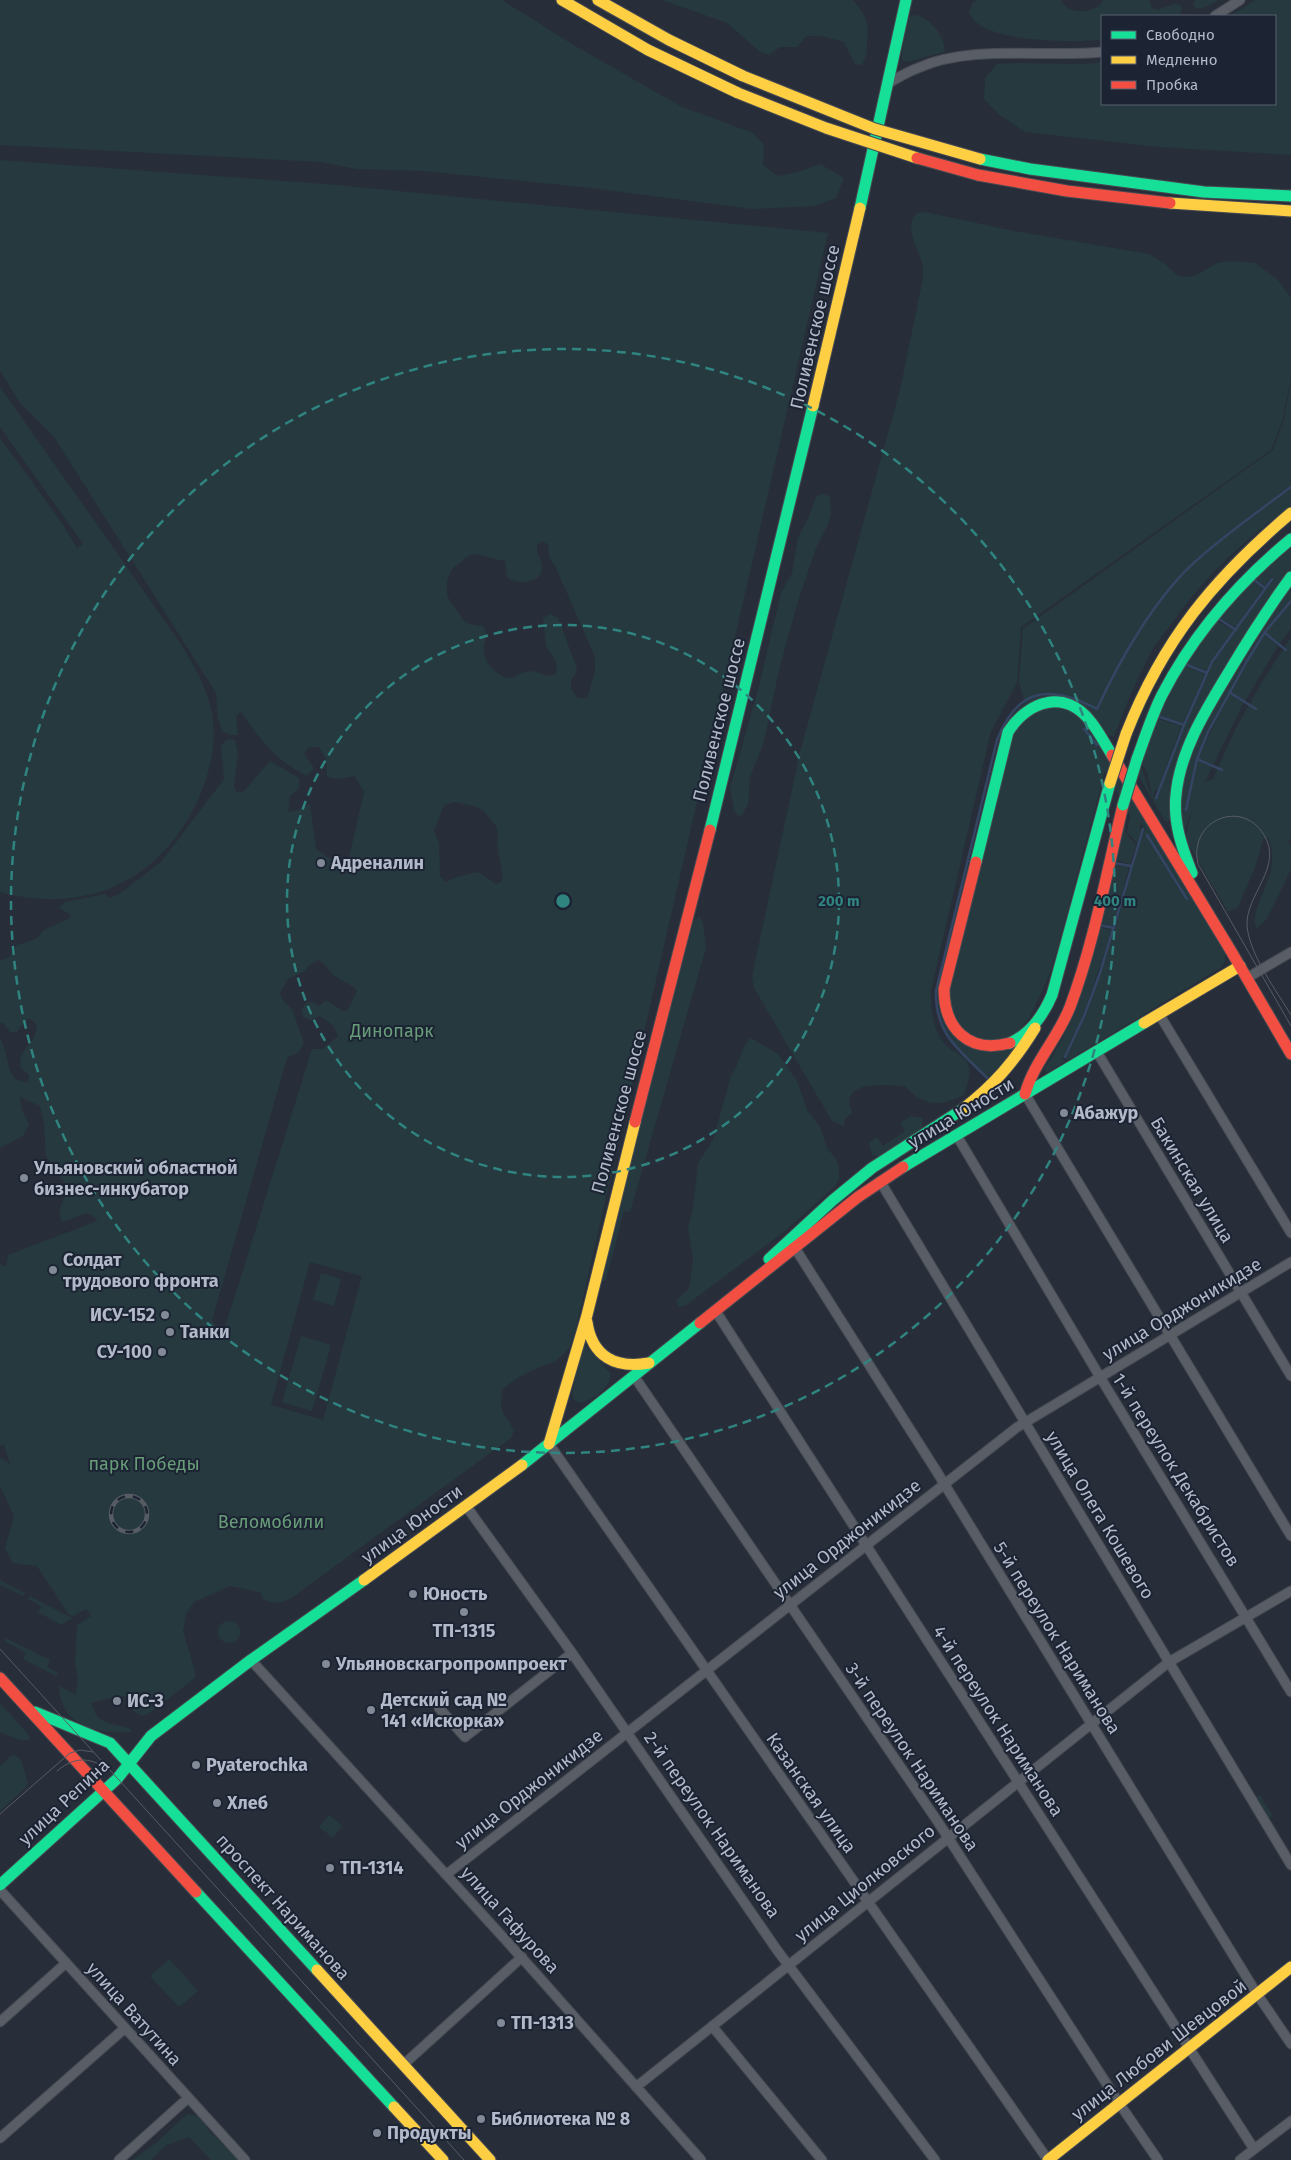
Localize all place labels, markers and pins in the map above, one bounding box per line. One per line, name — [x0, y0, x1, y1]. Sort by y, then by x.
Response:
place label: Адреналин — [330, 852, 424, 874]
marker: Адреналин — [315, 857, 327, 869]
centre of rings — [554, 892, 572, 910]
place label: Абажур — [1073, 1102, 1139, 1124]
marker: Абажур — [1058, 1107, 1070, 1119]
place label: Ульяновский областной бизнес-инкубатор — [33, 1157, 238, 1200]
marker: Ульяновский областной бизнес-инкубатор — [18, 1172, 30, 1184]
place label: Солдат трудового фронта — [63, 1249, 219, 1292]
marker: Солдат трудового фронта — [47, 1264, 59, 1276]
place label: ИСУ-152 — [90, 1304, 155, 1326]
marker: ИСУ-152 — [159, 1309, 171, 1321]
place label: Танки — [180, 1321, 230, 1343]
marker: Танки — [164, 1326, 176, 1338]
place label: СУ-100 — [97, 1341, 152, 1363]
marker: СУ-100 — [156, 1346, 168, 1358]
place label: Юность — [423, 1583, 488, 1605]
marker: Юность — [407, 1588, 419, 1600]
marker: ТП-1315 — [458, 1606, 470, 1618]
place label: ТП-1315 — [432, 1620, 496, 1642]
place label: Ульяновскагропромпроект — [335, 1653, 567, 1675]
marker: Ульяновскагропромпроект — [320, 1658, 332, 1670]
place label: Детский сад № 141 «Искорка» — [380, 1689, 507, 1732]
place label: ИС-3 — [127, 1690, 164, 1712]
marker: ИС-3 — [111, 1695, 123, 1707]
marker: Детский сад № 141 «Искорка» — [365, 1704, 377, 1716]
place label: Pyaterochka — [206, 1754, 308, 1776]
marker: Pyaterochka — [190, 1759, 202, 1771]
place label: Хлеб — [226, 1792, 268, 1814]
marker: Хлеб — [211, 1797, 223, 1809]
place label: ТП-1314 — [340, 1857, 404, 1879]
marker: ТП-1314 — [324, 1862, 336, 1874]
place label: ТП-1313 — [511, 2012, 574, 2034]
marker: ТП-1313 — [495, 2017, 507, 2029]
place label: Библиотека № 8 — [491, 2108, 630, 2130]
marker: Библиотека № 8 — [475, 2113, 487, 2125]
place label: Продукты — [387, 2122, 471, 2144]
marker: Продукты — [371, 2127, 383, 2139]

